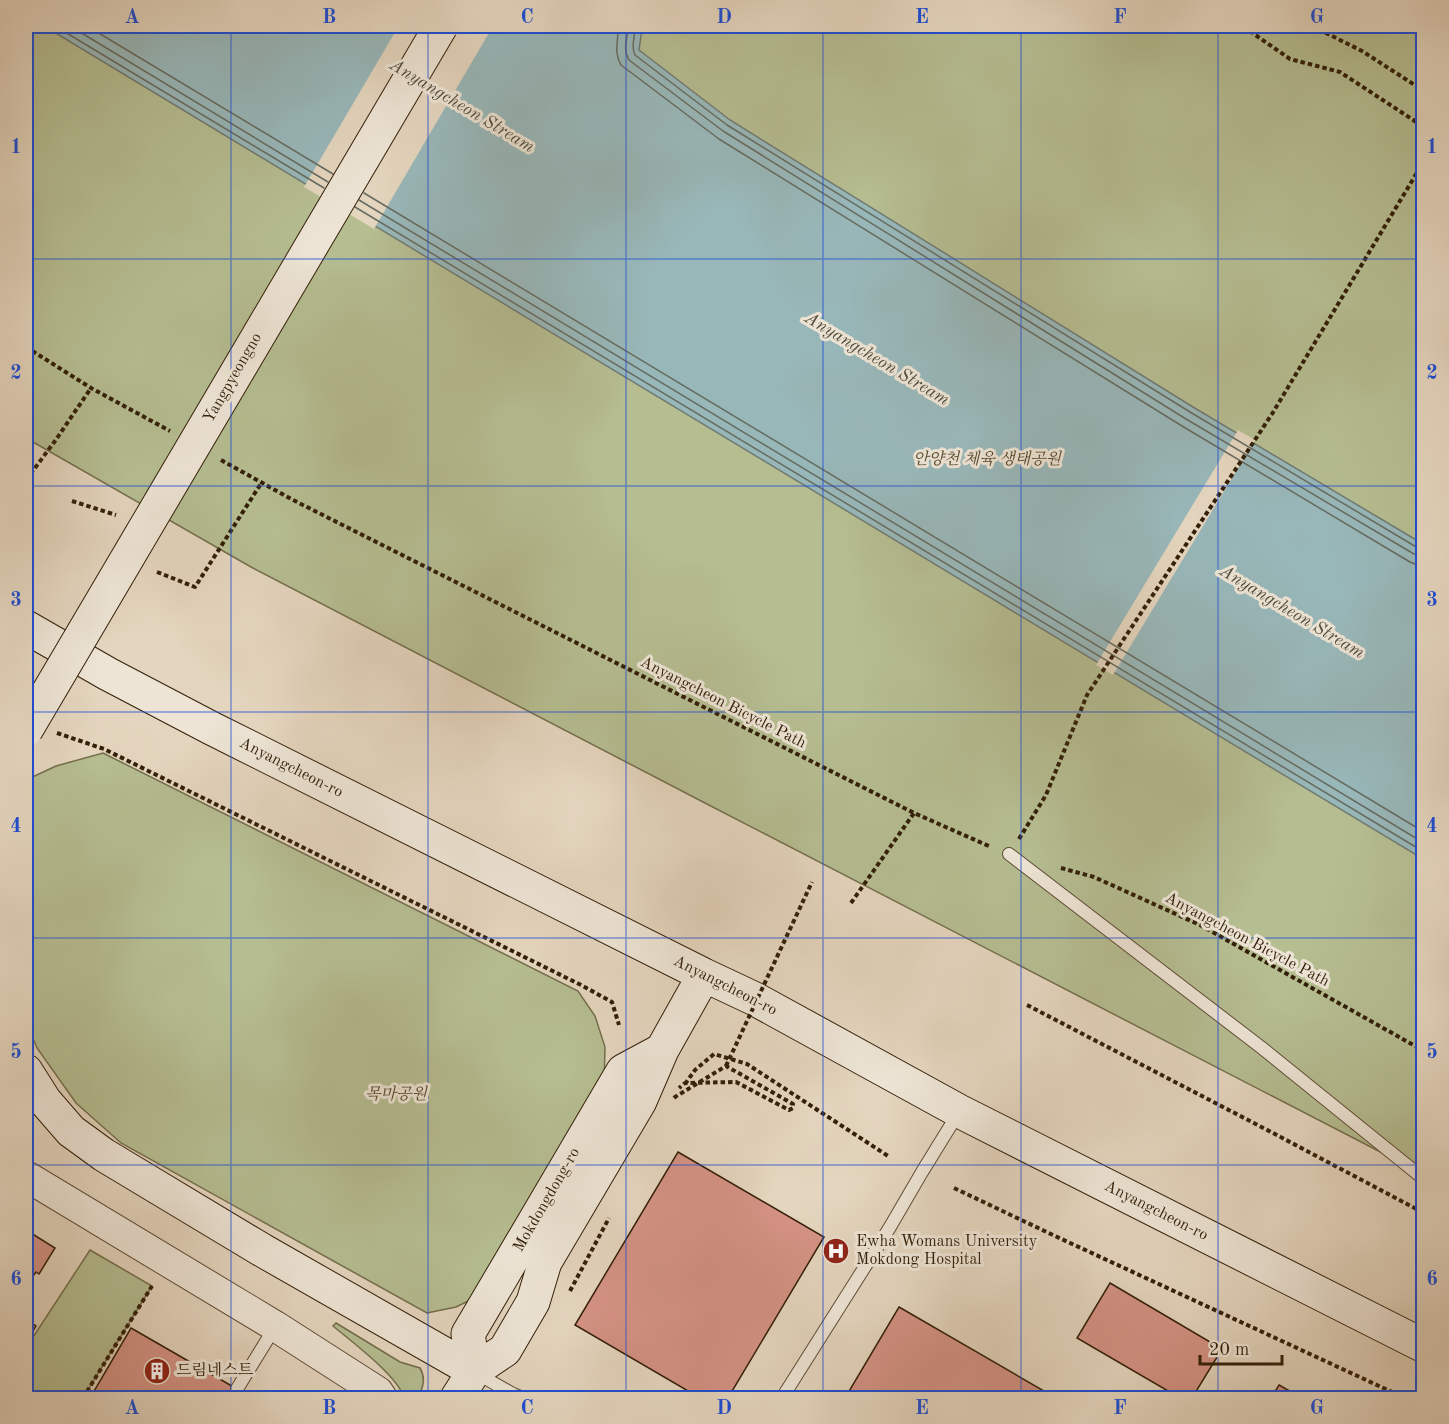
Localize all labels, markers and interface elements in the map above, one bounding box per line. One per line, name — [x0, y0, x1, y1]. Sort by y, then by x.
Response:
text: A — [124, 8, 140, 28]
text: B — [322, 8, 336, 28]
text: C — [520, 8, 534, 28]
text: D — [716, 8, 732, 28]
text: E — [915, 8, 929, 28]
text: F — [1113, 8, 1127, 28]
text: G — [1310, 8, 1324, 28]
water label: Anyangcheon Stream — [386, 55, 538, 157]
text: 1 — [10, 138, 22, 158]
text: 1 — [1426, 138, 1438, 158]
water label: Anyangcheon Stream — [801, 308, 953, 410]
street label: Yangpyeongno — [201, 330, 265, 426]
text: 2 — [10, 364, 22, 384]
text: 2 — [1426, 364, 1438, 384]
park label: 안양천 체육 생태공원 — [913, 450, 1063, 468]
water label: Anyangcheon Stream — [1216, 561, 1368, 663]
text: 3 — [10, 591, 22, 611]
text: 3 — [1426, 591, 1438, 611]
street label: Anyangcheon Bicycle Path — [638, 654, 809, 752]
street label: Anyangcheon-ro — [237, 735, 345, 801]
text: 4 — [10, 817, 22, 837]
text: 4 — [1426, 817, 1438, 837]
street label: Anyangcheon Bicycle Path — [1162, 890, 1332, 990]
street label: Anyangcheon-ro — [671, 953, 779, 1019]
text: 5 — [10, 1042, 22, 1063]
text: 5 — [1426, 1042, 1438, 1063]
park label: 목마공원 — [365, 1085, 428, 1103]
street label: Mokdongdong-ro — [511, 1145, 583, 1255]
street label: Anyangcheon-ro — [1102, 1178, 1210, 1244]
place label: Ewha Womans University Mokdong Hospital — [856, 1234, 1038, 1268]
hospital icon: Ewha Womans University Mokdong Hospital — [821, 1236, 851, 1266]
text: 6 — [10, 1270, 22, 1290]
text: 6 — [1426, 1270, 1438, 1290]
scale bar — [1200, 1328, 1282, 1366]
text: 20 m — [1209, 1341, 1249, 1359]
building icon: 드림네스트 — [142, 1356, 172, 1386]
place label: 드림네스트 — [176, 1362, 254, 1379]
text: A — [124, 1399, 140, 1419]
text: B — [322, 1399, 336, 1419]
text: C — [520, 1399, 534, 1419]
text: D — [716, 1399, 732, 1419]
text: E — [915, 1399, 929, 1419]
text: F — [1113, 1399, 1127, 1419]
text: G — [1310, 1399, 1324, 1419]

